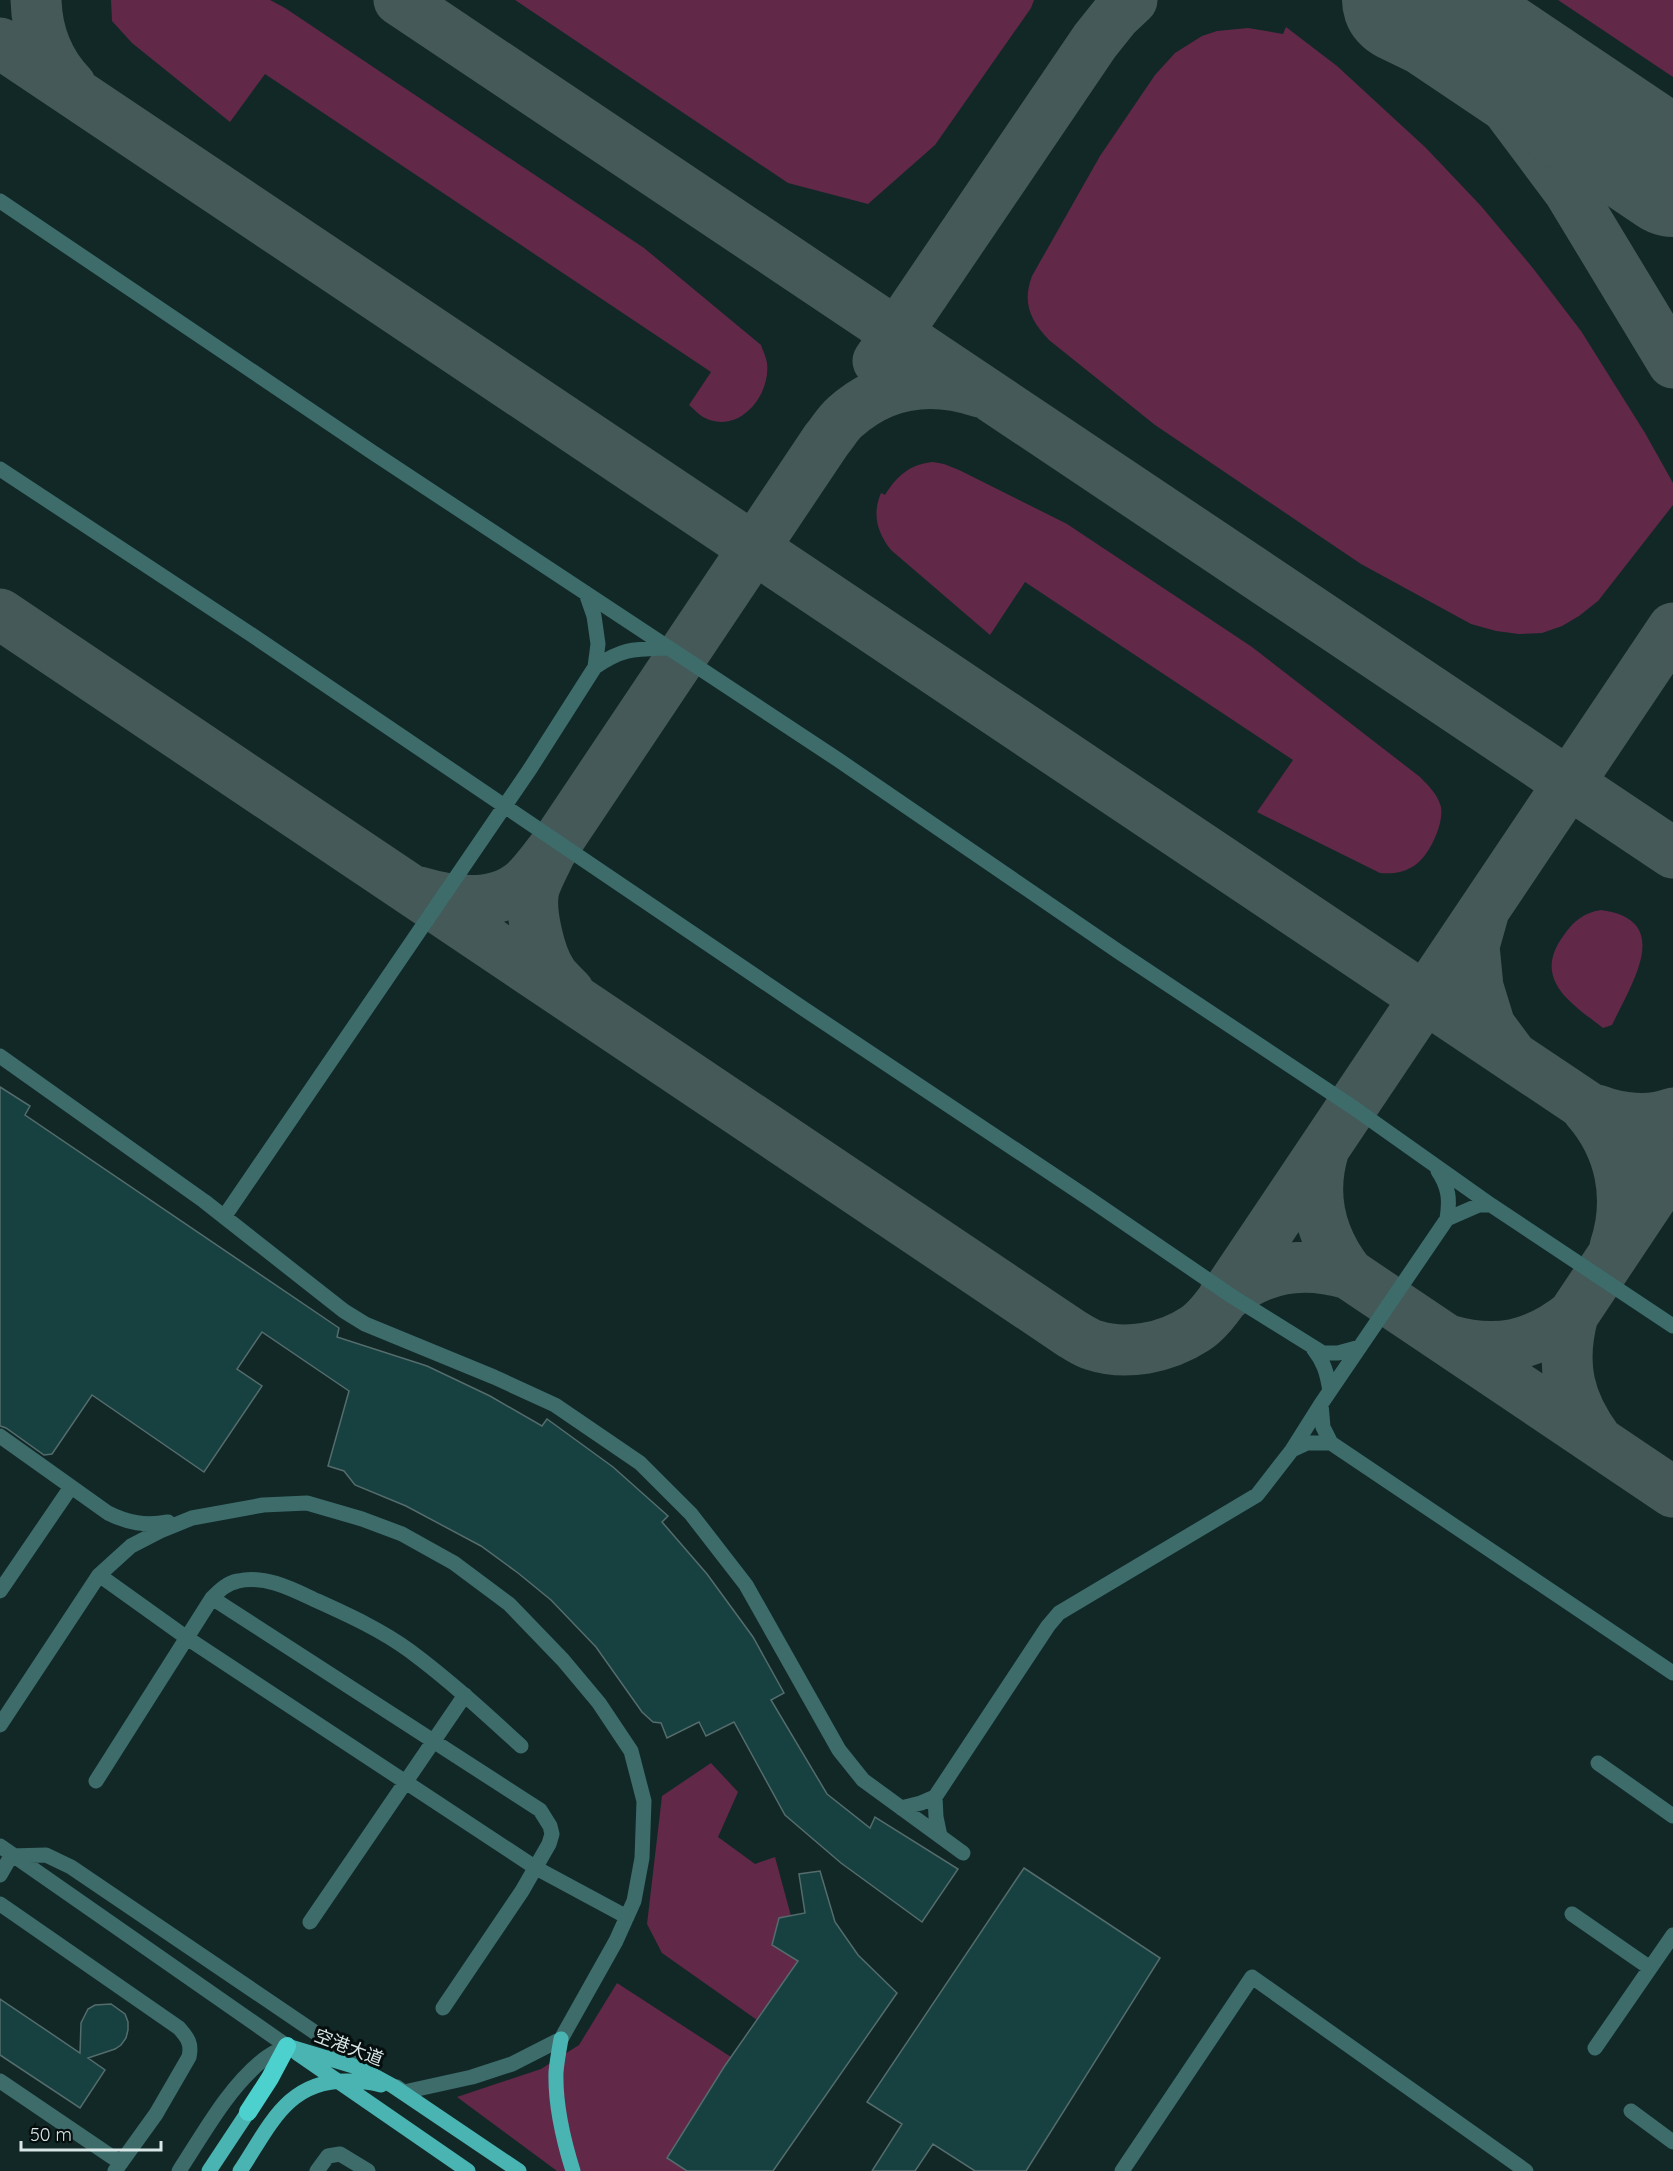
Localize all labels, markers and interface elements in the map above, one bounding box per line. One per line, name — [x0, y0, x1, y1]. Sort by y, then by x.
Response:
street label: 空港大道 — [311, 2023, 387, 2071]
scale bar — [21, 2114, 160, 2152]
text: 50 m — [30, 2123, 72, 2146]

